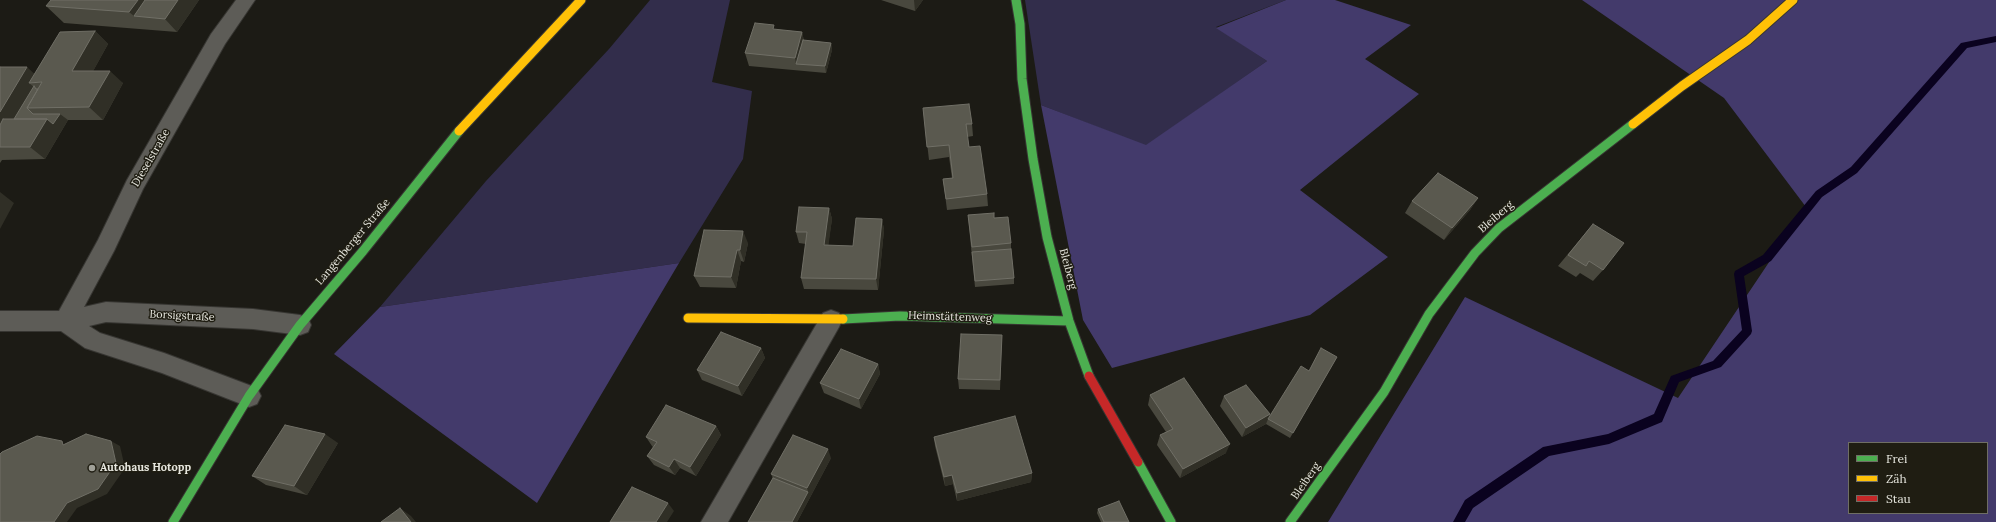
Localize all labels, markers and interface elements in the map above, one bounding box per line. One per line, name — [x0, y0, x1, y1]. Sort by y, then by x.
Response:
street label: Dieselstraße — [129, 127, 173, 189]
street label: Langenberger Straße — [313, 196, 393, 288]
street label: Bleiberg — [1476, 198, 1516, 236]
street label: Bleiberg — [1056, 247, 1080, 291]
street label: Borsigstraße — [149, 308, 215, 324]
street label: Heimstättenweg — [908, 309, 992, 325]
legend — [1848, 442, 1988, 514]
text: Frei — [1886, 451, 1907, 466]
street label: Bleiberg — [1289, 460, 1323, 502]
place label: Autohaus Hotopp — [100, 461, 191, 475]
marker: Autohaus Hotopp — [87, 463, 97, 473]
text: Zäh — [1886, 471, 1907, 486]
text: Stau — [1886, 491, 1911, 506]

